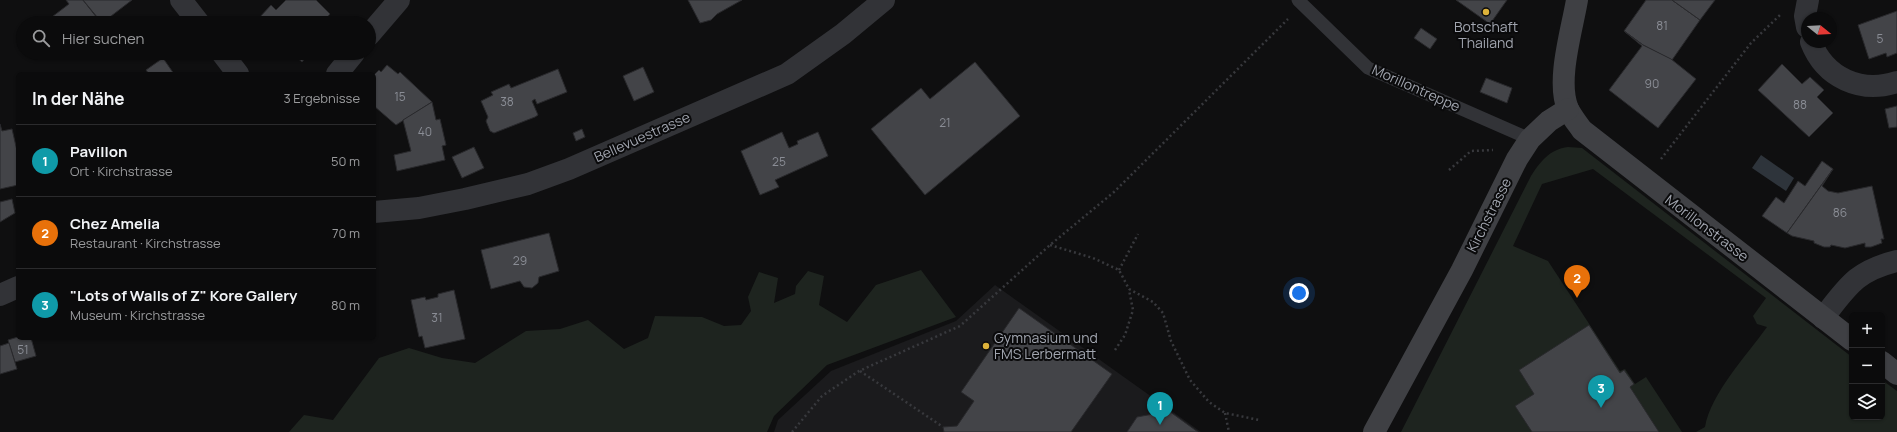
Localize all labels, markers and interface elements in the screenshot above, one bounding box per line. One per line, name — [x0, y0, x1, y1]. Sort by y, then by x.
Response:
marker: Botschaft Thailand — [1481, 7, 1491, 17]
north arrow — [1801, 12, 1837, 48]
search box — [16, 16, 376, 60]
place label: Botschaft Thailand — [1454, 17, 1519, 52]
house number: 81 — [1656, 17, 1668, 34]
icon: search — [30, 27, 52, 49]
text: Hier suchen — [62, 28, 144, 49]
house number: 5 — [1877, 30, 1884, 47]
street label: Morillontreppe — [1369, 60, 1463, 115]
house number: 90 — [1645, 75, 1659, 92]
text: In der Nähe — [32, 87, 125, 110]
house number: 15 — [394, 88, 406, 105]
text: 3 Ergebnisse — [283, 89, 360, 107]
house number: 38 — [500, 93, 514, 110]
house number: 88 — [1793, 96, 1807, 113]
street label: Bellevuestrasse — [591, 107, 693, 166]
house number: 21 — [939, 114, 951, 131]
house number: 40 — [418, 123, 432, 140]
text: Pavillon — [70, 141, 127, 162]
text: 1 — [42, 152, 48, 170]
text: 50 m — [331, 152, 360, 170]
house number: 25 — [772, 153, 786, 170]
text: Ort · Kirchstrasse — [70, 162, 173, 180]
street label: Kirchstrasse — [1462, 174, 1515, 255]
street label: Morillonstrasse — [1662, 190, 1753, 265]
house number: 86 — [1833, 204, 1847, 221]
text: Chez Amelia — [70, 213, 160, 234]
text: 2 — [41, 224, 49, 242]
text: 70 m — [332, 224, 360, 242]
text: Restaurant · Kirchstrasse — [70, 234, 221, 252]
house number: 29 — [513, 252, 527, 269]
pin: 2 — [1564, 265, 1590, 298]
your location — [1289, 283, 1309, 303]
text: "Lots of Walls of Z" Kore Gallery — [70, 285, 297, 306]
text: 3 — [41, 296, 49, 314]
text: 80 m — [331, 296, 360, 314]
text: Museum · Kirchstrasse — [70, 306, 205, 324]
house number: 31 — [431, 309, 443, 326]
map controls — [1849, 312, 1885, 420]
button: + — [1849, 312, 1885, 348]
place label: Gymnasium und FMS Lerbermatt — [994, 328, 1098, 363]
house number: 51 — [17, 341, 29, 358]
marker: Gymnasium und FMS Lerbermatt — [981, 341, 991, 351]
button: − — [1849, 348, 1885, 384]
pin: 3 — [1588, 375, 1614, 408]
button: layers — [1849, 384, 1885, 420]
pin: 1 — [1147, 392, 1173, 425]

